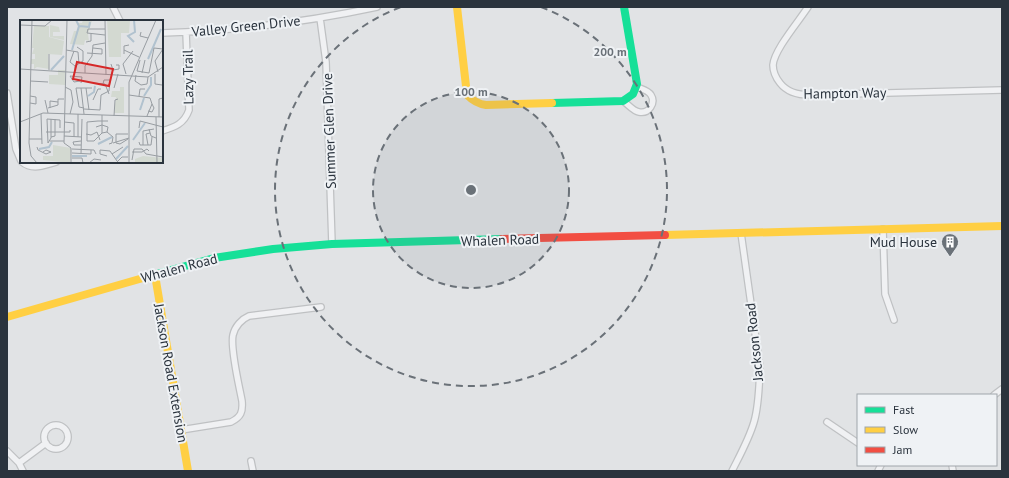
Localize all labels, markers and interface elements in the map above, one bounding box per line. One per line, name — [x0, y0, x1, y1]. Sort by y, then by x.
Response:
street label: Valley Green Drive — [190, 11, 301, 41]
inset map — [20, 20, 163, 163]
text: 200 m — [593, 44, 627, 59]
street label: Lazy Trail — [179, 49, 197, 105]
street label: Summer Glen Drive — [318, 73, 340, 189]
street label: Hampton Way — [803, 83, 887, 103]
text: 100 m — [454, 84, 488, 99]
centre of rings — [464, 183, 478, 197]
street label: Whalen Road — [460, 230, 540, 250]
building icon: Mud House — [940, 232, 960, 257]
place label: Mud House — [870, 233, 937, 251]
street label: Whalen Road — [139, 249, 219, 287]
street label: Jackson Road Extension — [150, 301, 192, 444]
street label: Jackson Road — [741, 302, 767, 383]
legend — [857, 394, 997, 466]
text: Fast — [893, 402, 914, 417]
text: Slow — [893, 422, 918, 437]
text: Jam — [892, 442, 912, 457]

